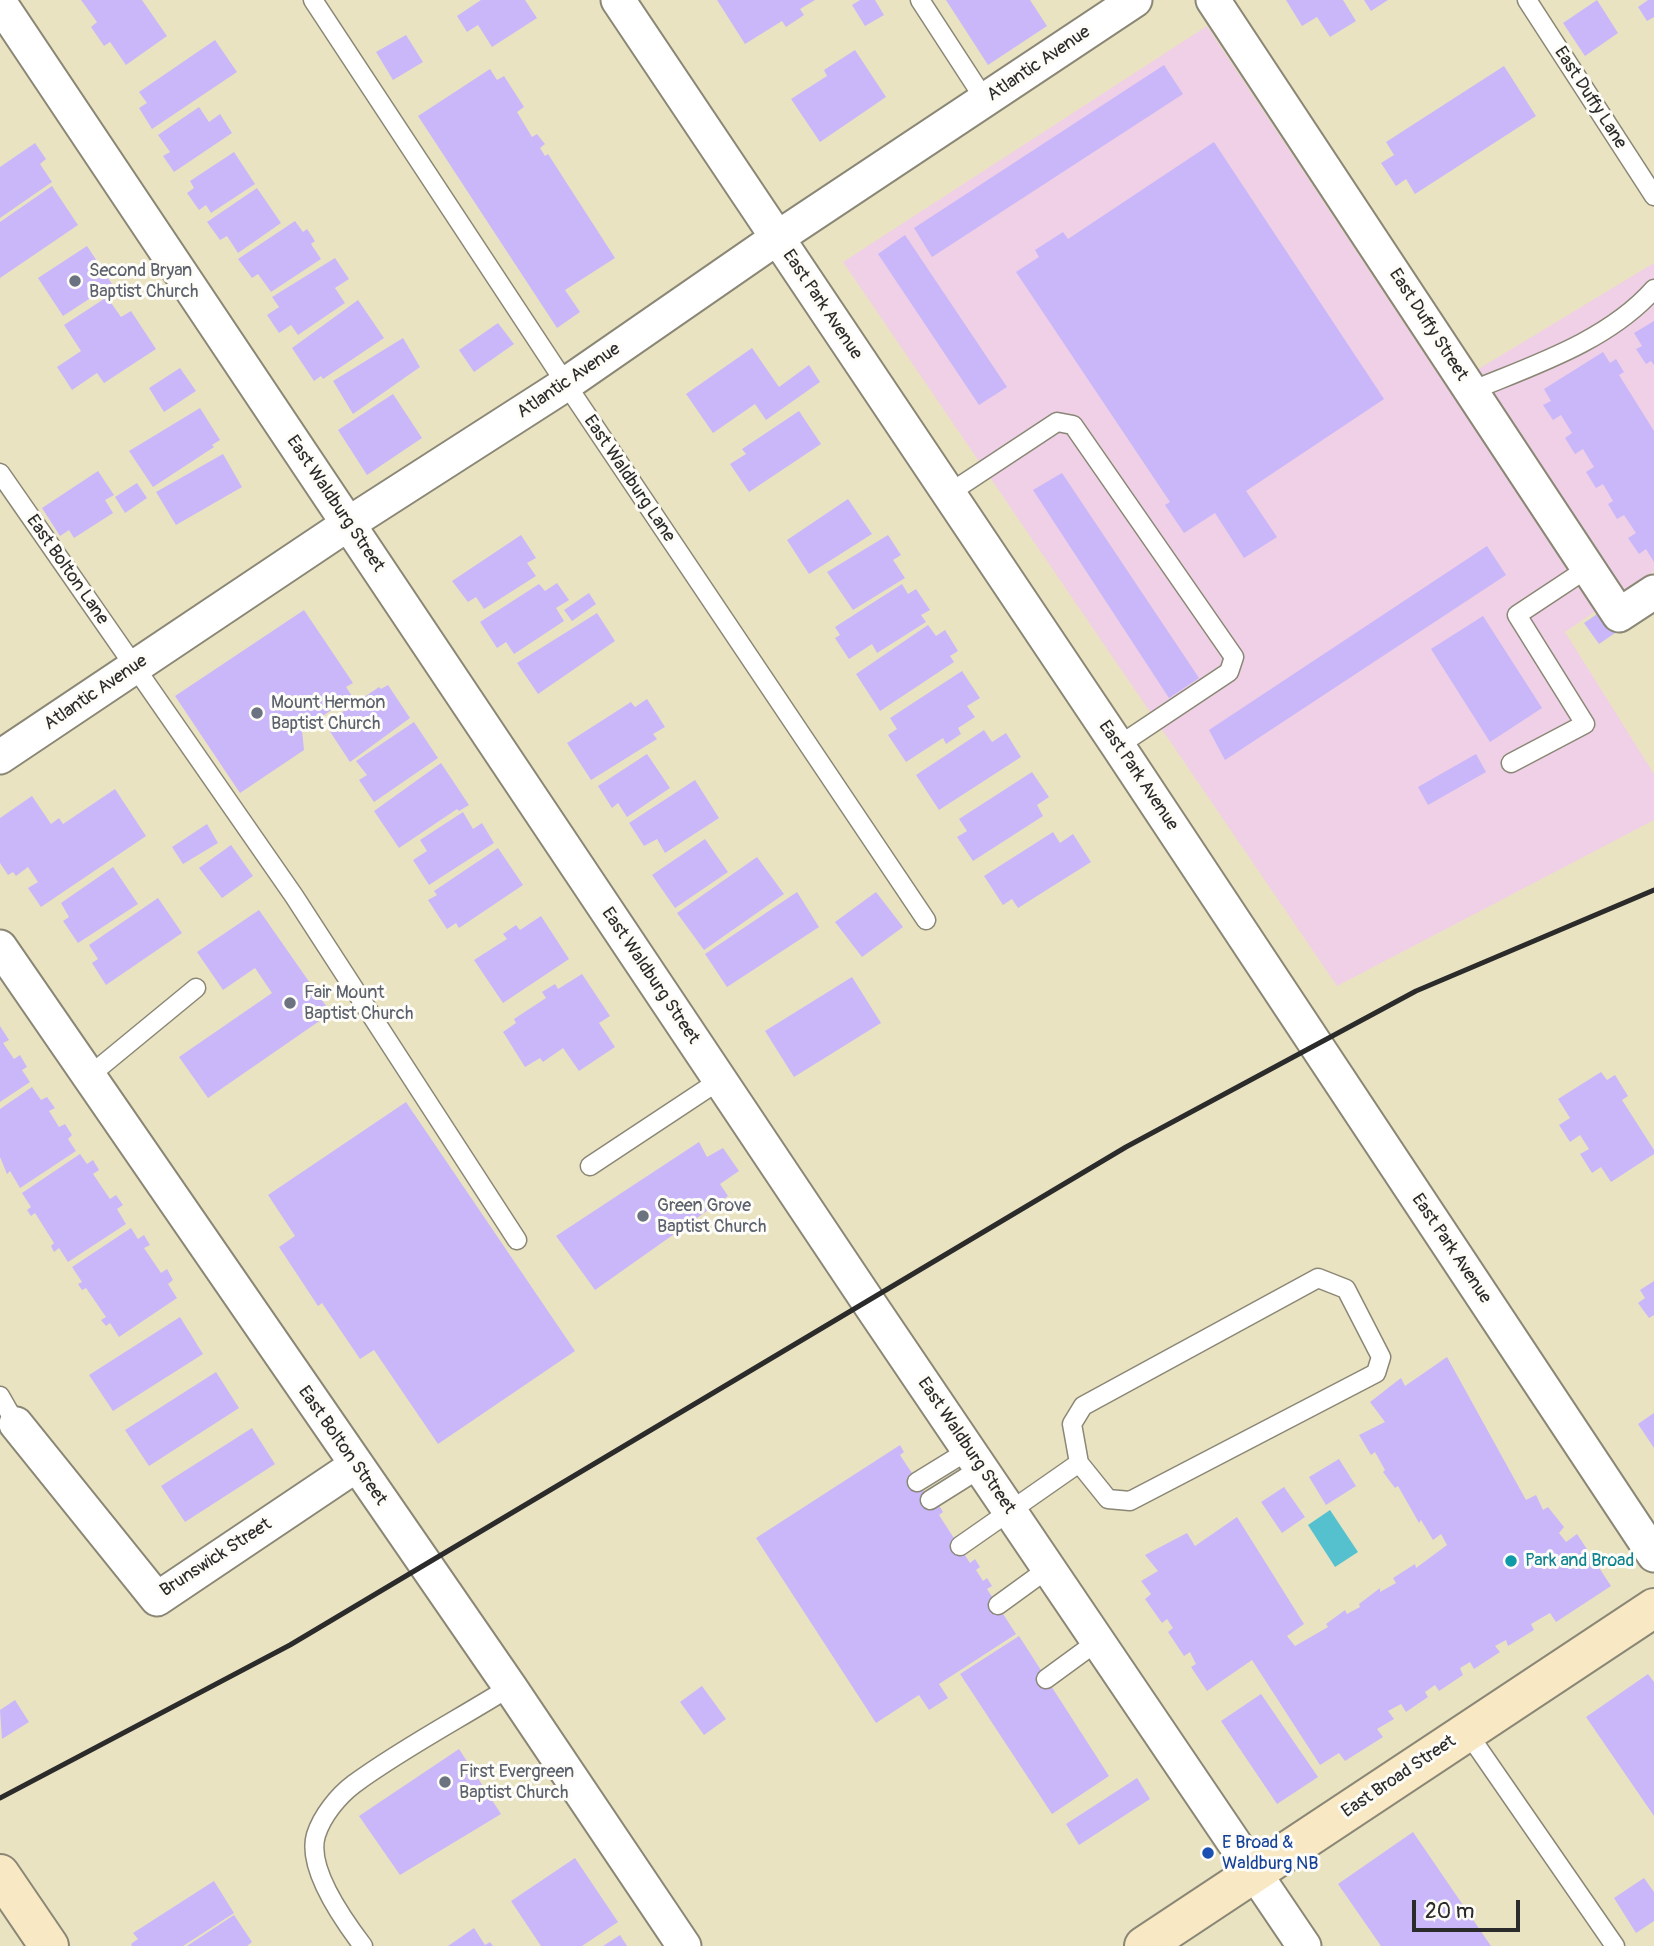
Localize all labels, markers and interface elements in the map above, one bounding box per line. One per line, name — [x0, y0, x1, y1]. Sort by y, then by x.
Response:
street label: Atlantic Avenue — [983, 22, 1095, 106]
street label: East Duffy Lane — [1549, 43, 1631, 153]
street label: East Park Avenue — [777, 246, 867, 364]
place label: Second Bryan Baptist Church — [89, 260, 198, 302]
street label: East Duffy Street — [1384, 265, 1472, 385]
marker: Second Bryan Baptist Church — [67, 273, 83, 289]
street label: Atlantic Avenue — [513, 339, 625, 423]
street label: East Waldburg Lane — [579, 412, 679, 546]
street label: East Waldburg Street — [281, 432, 389, 576]
street label: East Bolton Lane — [21, 511, 113, 629]
street label: Atlantic Avenue — [40, 651, 152, 735]
place label: Mount Hermon Baptist Church — [271, 692, 385, 734]
marker: Mount Hermon Baptist Church — [249, 705, 265, 721]
street label: East Park Avenue — [1093, 717, 1183, 835]
street label: East Waldburg Street — [596, 904, 704, 1048]
place label: Fair Mount Baptist Church — [304, 982, 413, 1024]
marker: Fair Mount Baptist Church — [282, 995, 298, 1011]
street label: East Park Avenue — [1406, 1190, 1496, 1308]
place label: Green Grove Baptist Church — [657, 1195, 766, 1238]
marker: Green Grove Baptist Church — [635, 1208, 651, 1224]
street label: East Waldburg Street — [912, 1374, 1020, 1518]
street label: East Bolton Street — [293, 1382, 391, 1510]
street label: Brunswick Street — [156, 1514, 276, 1602]
place label: Park and Broad — [1525, 1550, 1634, 1572]
marker: Park and Broad — [1503, 1553, 1519, 1569]
street label: East Broad Street — [1338, 1731, 1460, 1823]
place label: First Evergreen Baptist Church — [459, 1761, 574, 1803]
marker: First Evergreen Baptist Church — [437, 1774, 453, 1790]
place label: E Broad & Waldburg NB — [1222, 1832, 1318, 1874]
marker: E Broad & Waldburg NB — [1200, 1845, 1216, 1861]
scale bar — [1416, 1886, 1524, 1930]
text: 20 m — [1425, 1898, 1474, 1925]

